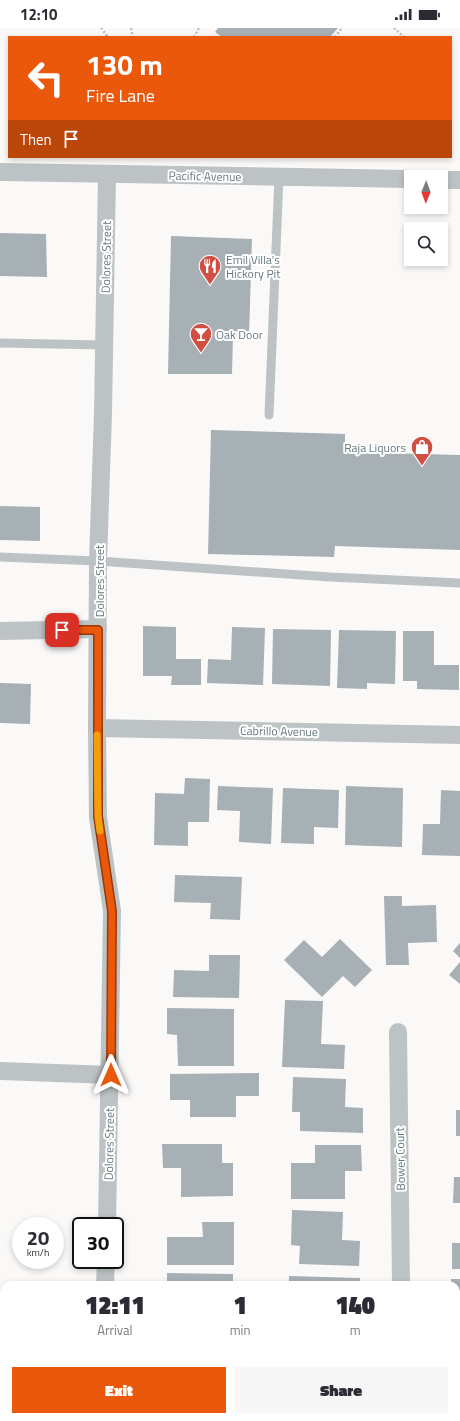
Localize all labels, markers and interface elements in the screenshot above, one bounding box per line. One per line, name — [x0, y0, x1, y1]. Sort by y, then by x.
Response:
text: 12:10 — [20, 3, 57, 26]
text: 130 m — [86, 43, 163, 86]
icon: left — [20, 52, 72, 104]
text: Fire Lane — [86, 82, 155, 109]
text: Then — [20, 128, 52, 151]
icon: arrive — [60, 128, 82, 150]
street label: Pacific Avenue — [168, 166, 242, 186]
north arrow — [404, 170, 448, 214]
map controls — [404, 170, 448, 266]
street label: Dolores Street — [96, 220, 116, 293]
button: search — [404, 222, 448, 266]
place label: Emil Villa's Hickory Pit — [226, 250, 281, 283]
restaurant icon: Emil Villa's Hickory Pit — [197, 253, 223, 286]
bar icon: Oak Door — [188, 321, 214, 354]
place label: Oak Door — [216, 325, 263, 344]
shop icon: Raja Liquors — [409, 434, 435, 467]
place label: Raja Liquors — [344, 438, 406, 457]
street label: Dolores Street — [90, 544, 109, 617]
pin — [45, 613, 79, 647]
icon: arrive — [51, 619, 73, 641]
street label: Cabrillo Avenue — [240, 721, 318, 741]
position arrow — [90, 1054, 132, 1096]
street label: Dolores Street — [99, 1107, 119, 1180]
street label: Bower Court — [390, 1127, 410, 1191]
speed limit sign: 30 — [72, 1217, 124, 1269]
text: 20 — [27, 1222, 49, 1253]
text: km/h — [27, 1245, 49, 1260]
text: 12:11 — [85, 1287, 145, 1323]
text: 1 — [233, 1287, 247, 1323]
text: 140 — [335, 1287, 375, 1323]
text: Arrival — [97, 1320, 132, 1340]
text: min — [230, 1320, 250, 1340]
text: m — [350, 1320, 361, 1340]
button: Exit — [12, 1367, 226, 1413]
button: Share — [234, 1367, 448, 1413]

